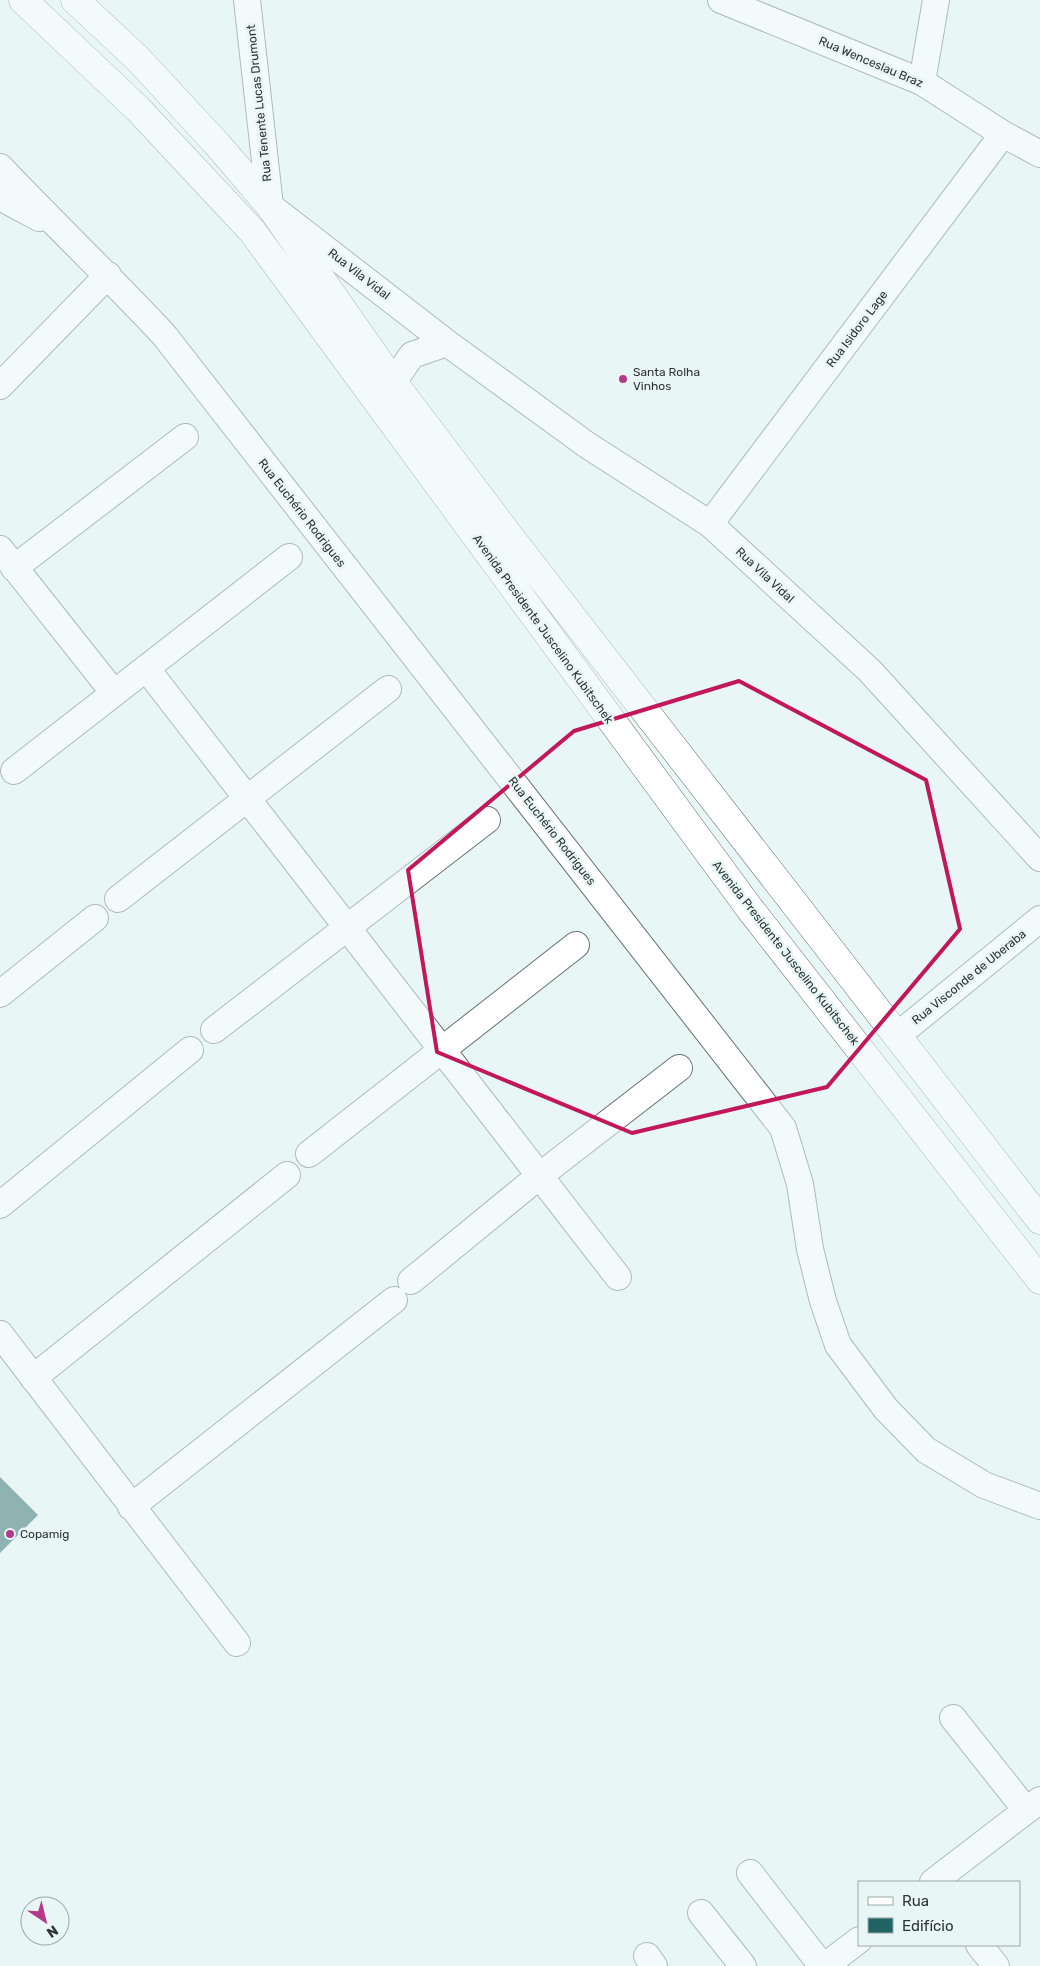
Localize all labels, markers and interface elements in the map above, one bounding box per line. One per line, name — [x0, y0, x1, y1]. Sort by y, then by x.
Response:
street label: Rua Tenente Lucas Drumont — [244, 23, 274, 182]
street label: Rua Wenceslau Braz — [817, 34, 925, 90]
street label: Rua Vila Vidal — [325, 246, 393, 303]
street label: Rua Isidoro Lage — [824, 288, 891, 370]
place label: Santa Rolha Vinhos — [633, 365, 700, 393]
marker: Santa Rolha Vinhos — [617, 373, 629, 385]
street label: Rua Euchério Rodrigues — [255, 456, 349, 570]
street label: Avenida Presidente Juscelino Kubitschek — [470, 532, 617, 727]
street label: Rua Vila Vidal — [733, 544, 797, 606]
street label: Rua Euchério Rodrigues — [505, 774, 599, 888]
street label: Avenida Presidente Juscelino Kubitschek — [710, 858, 863, 1049]
street label: Rua Visconde de Uberaba — [909, 927, 1029, 1027]
place label: Copamig — [20, 1527, 69, 1541]
marker: Copamig — [4, 1528, 16, 1540]
legend — [858, 1881, 1020, 1946]
text: Rua — [902, 1892, 929, 1910]
north arrow — [20, 1896, 70, 1946]
text: Edifício — [902, 1917, 954, 1935]
text: N — [43, 1921, 61, 1941]

